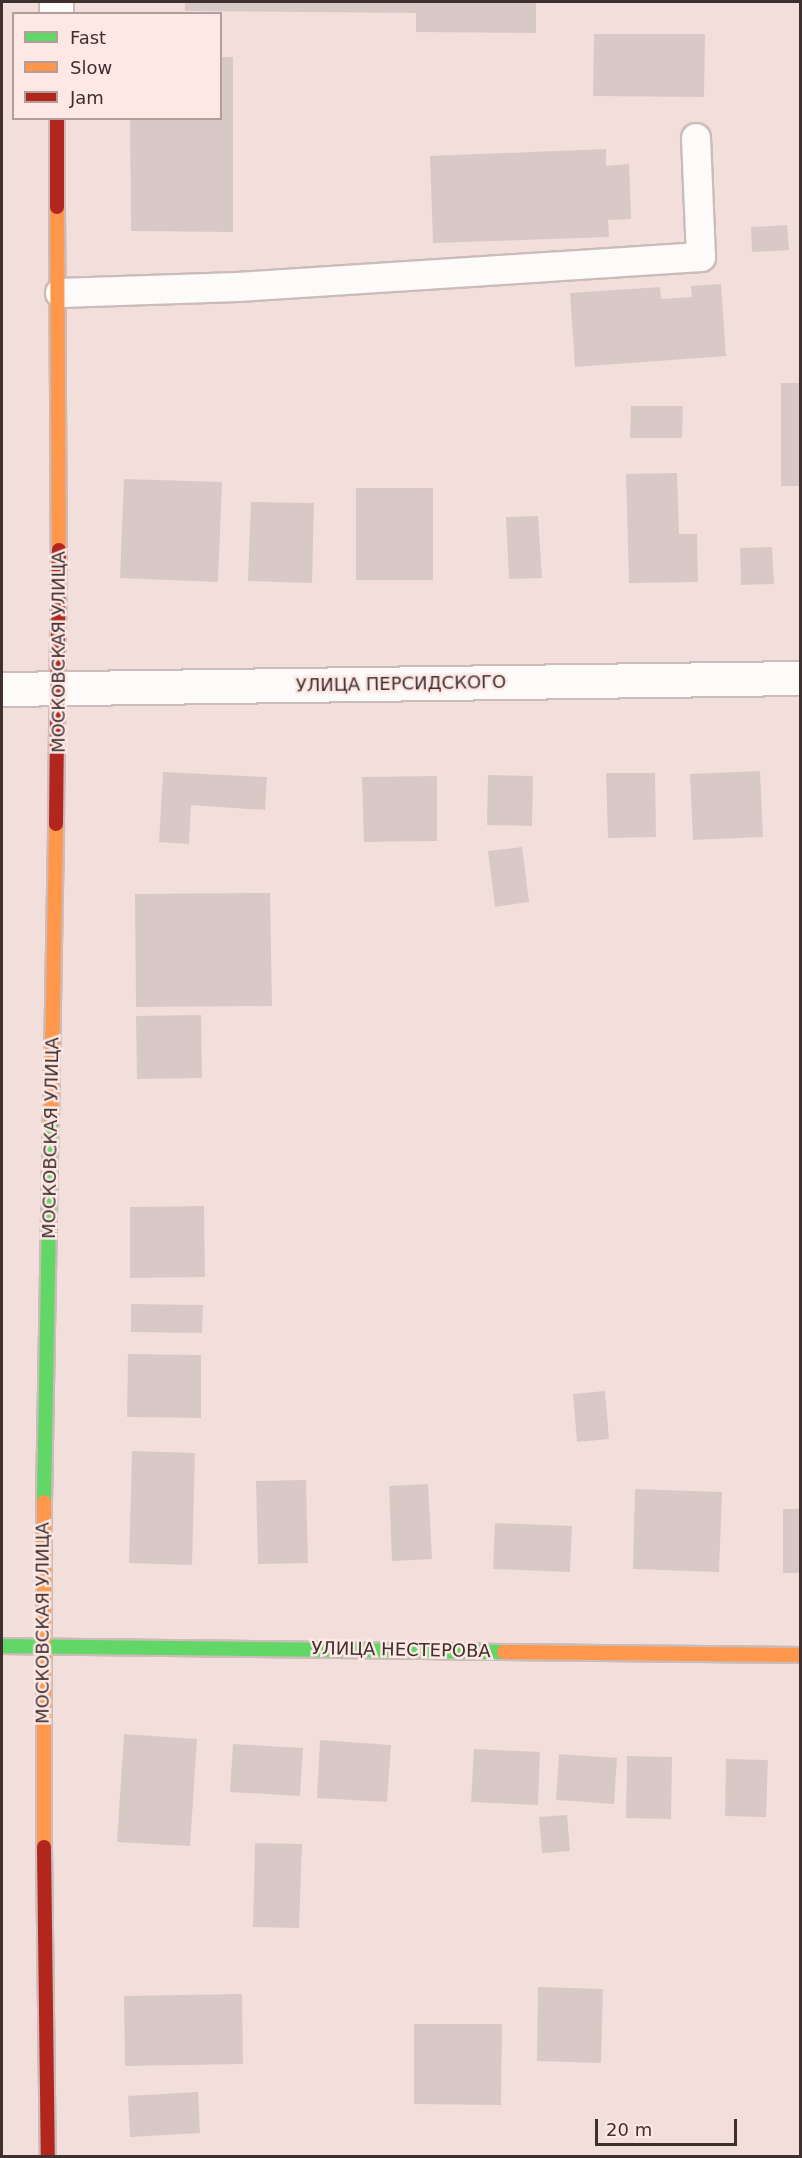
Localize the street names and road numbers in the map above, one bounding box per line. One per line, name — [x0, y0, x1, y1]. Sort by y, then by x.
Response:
street label: МОСКОВСКАЯ УЛИЦА — [48, 551, 70, 753]
street label: УЛИЦА ПЕРСИДСКОГО — [296, 671, 506, 697]
street label: МОСКОВСКАЯ УЛИЦА — [38, 1037, 64, 1239]
street label: МОСКОВСКАЯ УЛИЦА — [32, 1522, 54, 1724]
street label: УЛИЦА НЕСТЕРОВА — [311, 1638, 491, 1662]

